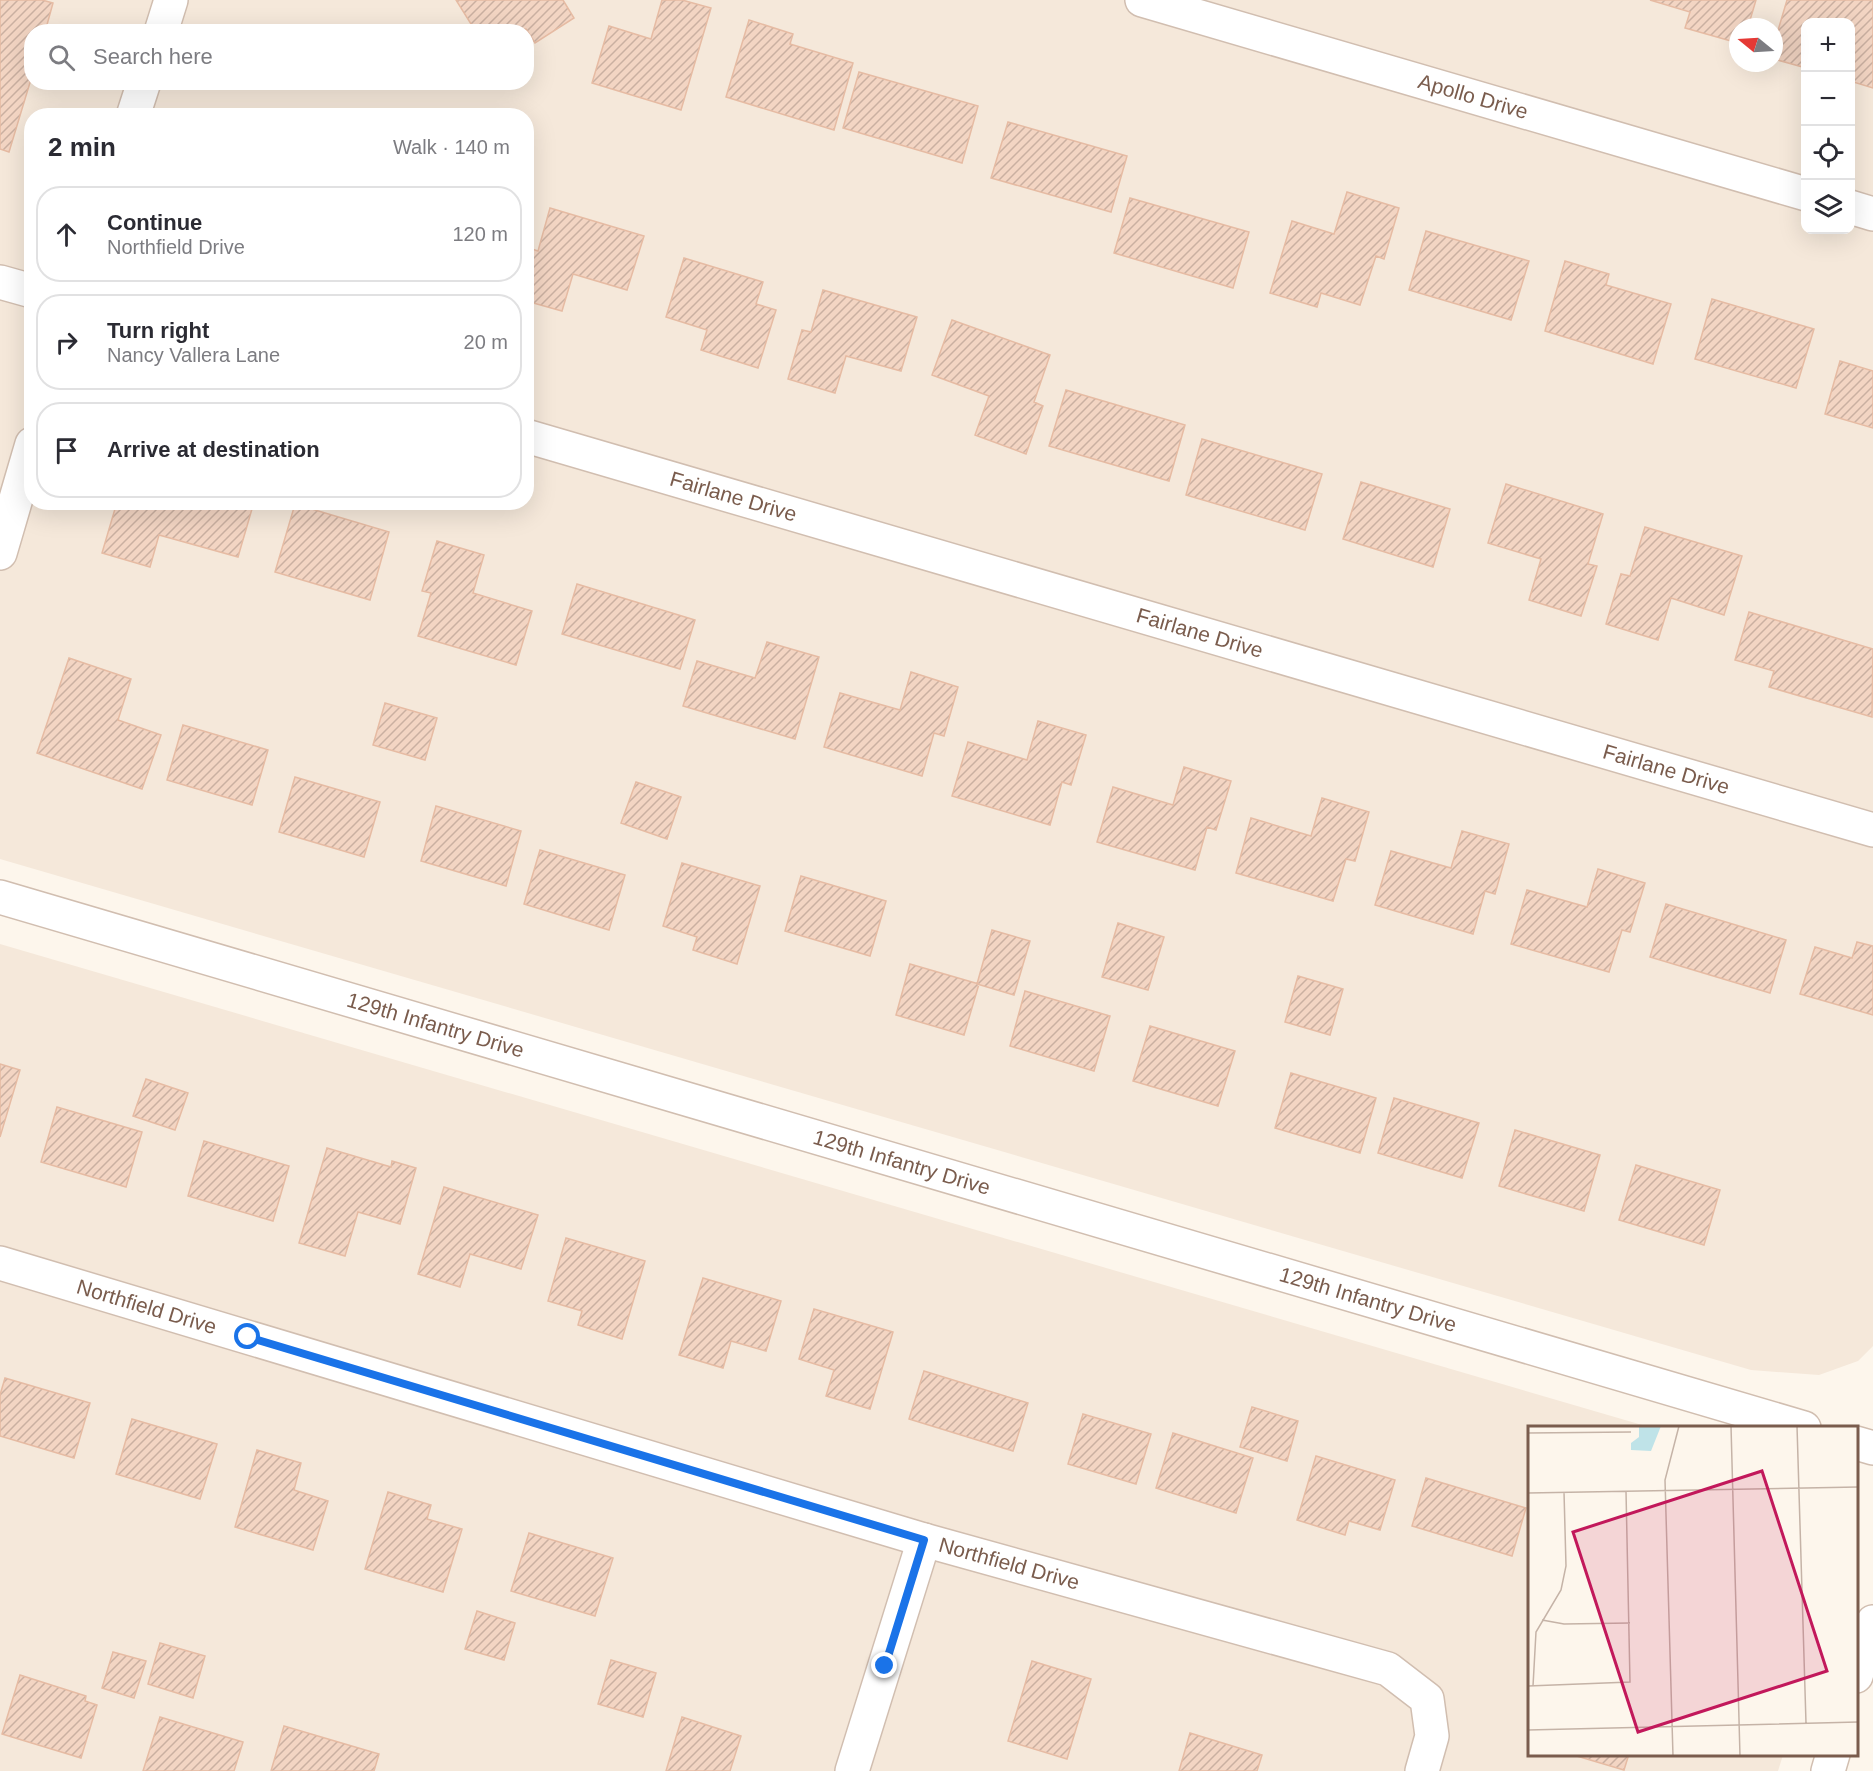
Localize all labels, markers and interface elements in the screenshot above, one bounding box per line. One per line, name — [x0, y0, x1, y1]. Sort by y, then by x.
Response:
north arrow — [1729, 18, 1783, 72]
map controls — [1801, 18, 1855, 234]
button: + — [1801, 18, 1855, 72]
search box — [24, 24, 534, 90]
icon: search — [45, 41, 78, 74]
text: Search here — [93, 44, 213, 69]
street label: Apollo Drive — [1416, 69, 1531, 123]
button: − — [1801, 72, 1855, 126]
button: locate — [1801, 126, 1855, 180]
text: 2 min — [48, 132, 116, 162]
text: Walk · 140 m — [393, 136, 510, 158]
button: layers — [1801, 180, 1855, 234]
text: Continue — [107, 210, 202, 235]
icon: ahead — [50, 218, 83, 251]
text: 120 m — [452, 223, 508, 245]
text: Northfield Drive — [107, 236, 245, 258]
text: Turn right — [107, 318, 209, 343]
icon: right — [50, 326, 83, 359]
text: 20 m — [464, 331, 508, 353]
text: Nancy Vallera Lane — [107, 344, 280, 366]
icon: arrive — [50, 434, 83, 467]
text: Arrive at destination — [107, 437, 320, 462]
street label: Fairlane Drive — [667, 467, 799, 526]
street label: Fairlane Drive — [1134, 603, 1266, 662]
street label: Fairlane Drive — [1600, 740, 1732, 798]
street label: 129th Infantry Drive — [344, 988, 527, 1062]
street label: 129th Infantry Drive — [811, 1125, 993, 1199]
street label: 129th Infantry Drive — [1277, 1262, 1459, 1336]
street label: Northfield Drive — [74, 1275, 219, 1338]
route start — [234, 1323, 260, 1349]
inset map — [1528, 1426, 1858, 1756]
street label: Northfield Drive — [936, 1533, 1082, 1594]
route end — [871, 1652, 897, 1678]

